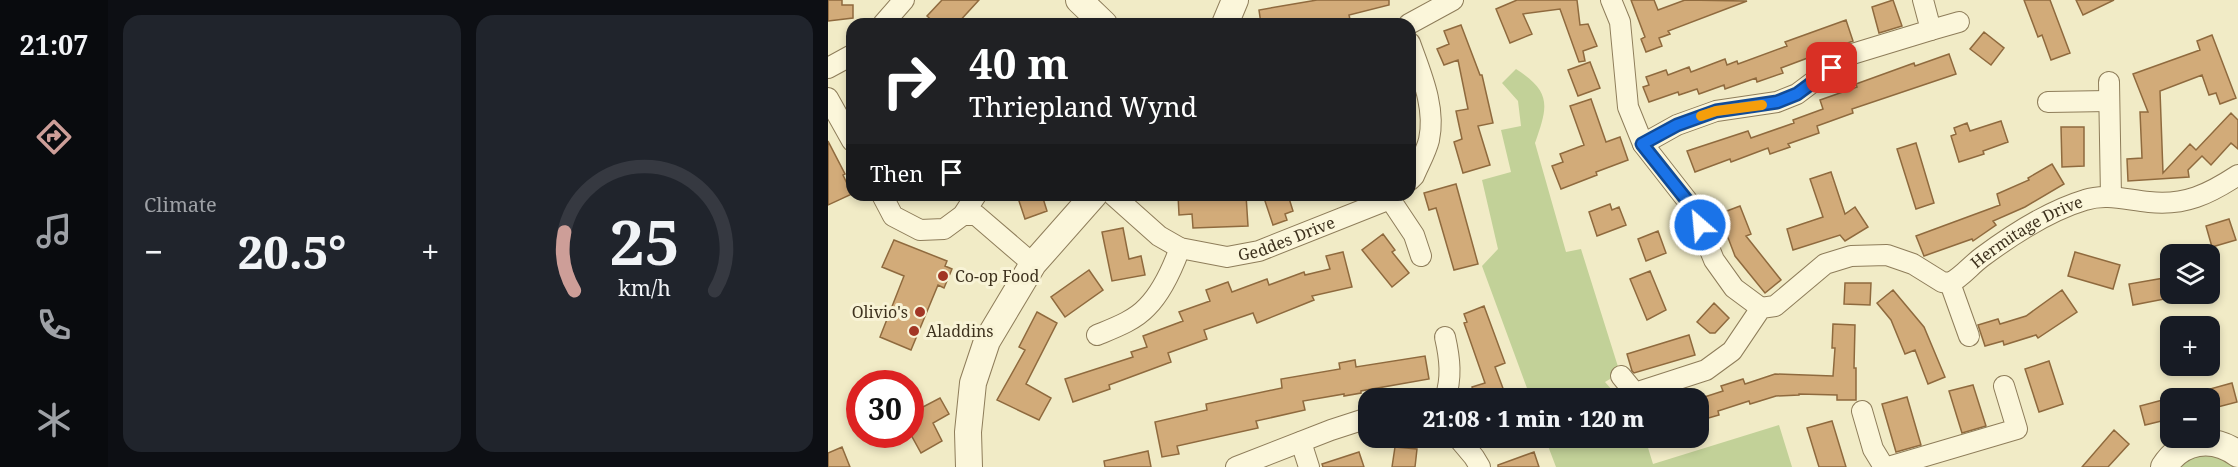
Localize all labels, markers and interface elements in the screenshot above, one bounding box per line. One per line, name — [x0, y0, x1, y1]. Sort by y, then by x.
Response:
text: 21:07 — [19, 26, 89, 63]
text: 40 m — [969, 34, 1069, 91]
icon: right — [870, 42, 948, 120]
pin — [1806, 42, 1857, 93]
icon: arrive — [1815, 51, 1848, 84]
text: Thriepland Wynd — [969, 88, 1197, 125]
icon: directions — [33, 116, 75, 158]
icon: arrive — [935, 156, 968, 189]
text: Then — [870, 158, 923, 188]
street label: Hermitage Drive — [1966, 190, 2086, 273]
text: Climate — [144, 191, 217, 218]
position arrow — [1668, 193, 1732, 257]
text: 25 — [609, 198, 680, 283]
icon: music — [33, 210, 75, 252]
street label: Geddes Drive — [1236, 211, 1338, 266]
text: 20.5° — [238, 221, 346, 282]
text: − — [144, 229, 163, 274]
text: + — [421, 229, 440, 274]
map controls — [2160, 244, 2220, 448]
button: layers — [2160, 244, 2220, 304]
place label: Co-op Food — [955, 265, 1039, 287]
marker: Co-op Food — [936, 269, 950, 283]
text: km/h — [618, 273, 671, 302]
place label: Olivio's — [852, 301, 908, 323]
icon: phone — [33, 304, 75, 346]
marker: Olivio's — [913, 305, 927, 319]
button: + — [2160, 316, 2220, 376]
place label: Aladdins — [926, 320, 994, 342]
marker: Aladdins — [907, 324, 921, 338]
speed limit sign: 30 — [846, 370, 924, 448]
button: − — [2160, 388, 2220, 448]
icon: climate — [33, 399, 75, 441]
text: 21:08 · 1 min · 120 m — [1423, 403, 1644, 433]

